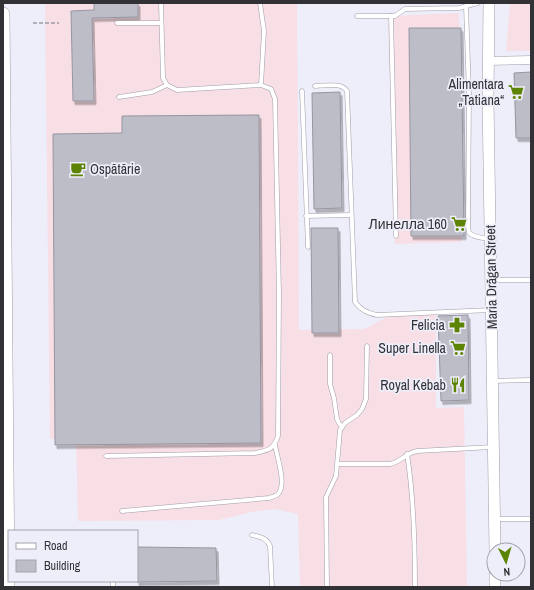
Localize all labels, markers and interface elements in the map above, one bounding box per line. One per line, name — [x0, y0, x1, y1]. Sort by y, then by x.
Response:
place label: Alimentara „Tatiana“ — [447, 75, 505, 109]
supermarket icon: Alimentara „Tatiana“ — [507, 83, 525, 101]
cafe icon: Ospătărie — [69, 160, 87, 178]
place label: Ospătărie — [90, 160, 140, 178]
place label: Линелла 160 — [368, 215, 447, 233]
supermarket icon: Линелла 160 — [450, 215, 468, 233]
street label: Maria Drăgan Street — [481, 225, 501, 329]
place label: Felicia — [411, 316, 446, 334]
pharmacy icon: Felicia — [448, 316, 466, 334]
place label: Super Linella — [378, 339, 447, 357]
supermarket icon: Super Linella — [449, 339, 467, 357]
place label: Royal Kebab — [380, 376, 446, 394]
restaurant icon: Royal Kebab — [449, 376, 467, 394]
legend — [8, 530, 138, 582]
text: Road — [44, 538, 68, 554]
north arrow — [486, 542, 526, 582]
text: Building — [44, 558, 81, 574]
text: N — [503, 565, 511, 579]

